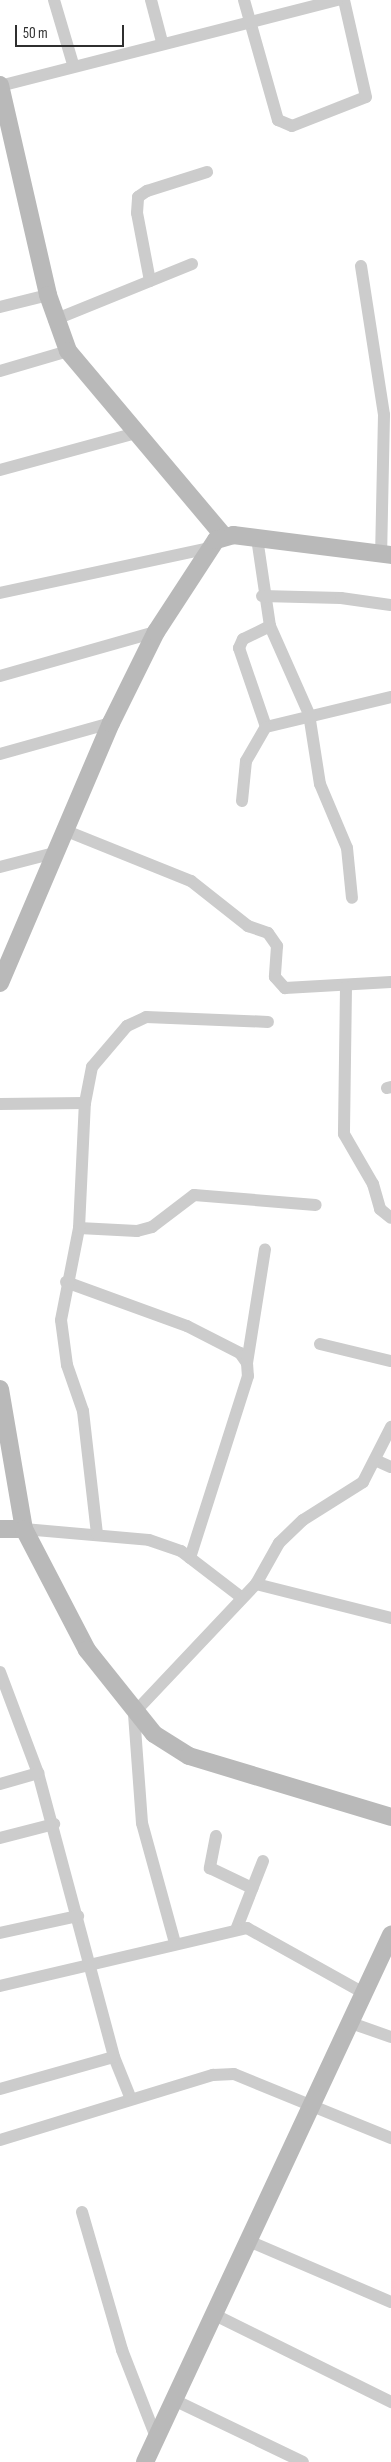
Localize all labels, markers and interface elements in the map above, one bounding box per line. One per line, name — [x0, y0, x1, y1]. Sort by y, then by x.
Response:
scale bar — [18, 15, 126, 47]
text: 50 m — [23, 24, 48, 43]

